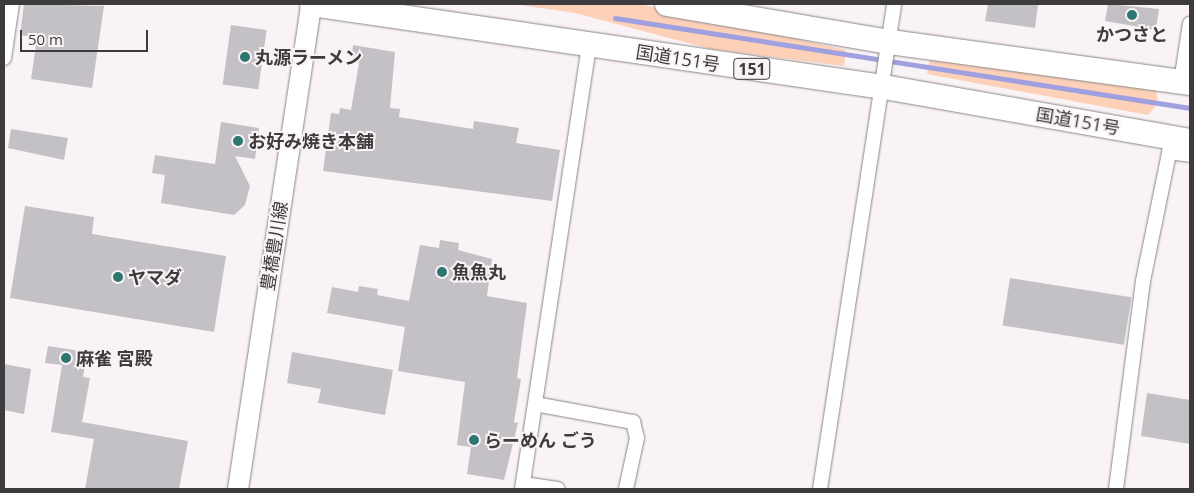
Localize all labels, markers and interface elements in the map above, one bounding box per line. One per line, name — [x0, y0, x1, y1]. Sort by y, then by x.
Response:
marker: かつさと — [1126, 9, 1138, 21]
scale bar — [22, 20, 150, 52]
place label: かつさと — [1096, 23, 1168, 45]
text: 50 m — [28, 29, 63, 49]
street label: 国道151号 — [634, 41, 722, 75]
place label: 丸源ラーメン — [255, 46, 363, 68]
marker: 丸源ラーメン — [239, 51, 251, 63]
road number: 151 — [733, 56, 771, 82]
street label: 国道151号 — [1034, 103, 1122, 139]
place label: お好み焼き本舗 — [248, 130, 374, 152]
marker: お好み焼き本舗 — [232, 135, 244, 147]
street label: 豊橋豊川線 — [256, 200, 292, 292]
place label: 魚魚丸 — [452, 261, 506, 283]
place label: ヤマダ — [128, 266, 182, 288]
marker: 魚魚丸 — [436, 266, 448, 278]
marker: ヤマダ — [112, 271, 124, 283]
place label: 麻雀 宮殿 — [76, 347, 153, 369]
marker: 麻雀 宮殿 — [60, 352, 72, 364]
place label: らーめん ごう — [484, 429, 597, 451]
marker: らーめん ごう — [468, 434, 480, 446]

